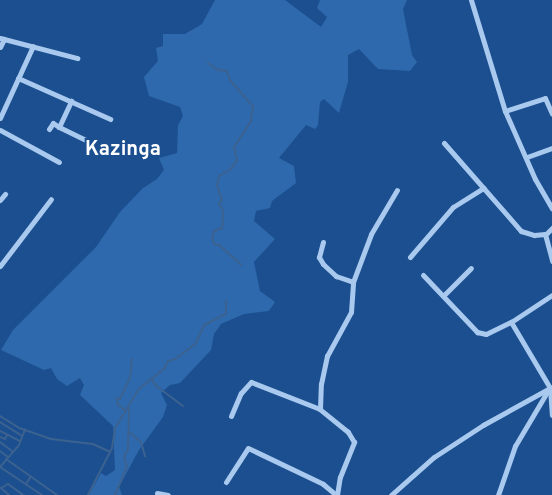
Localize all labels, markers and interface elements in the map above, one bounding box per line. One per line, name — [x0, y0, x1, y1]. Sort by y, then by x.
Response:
district label: Kazinga — [85, 138, 161, 162]

